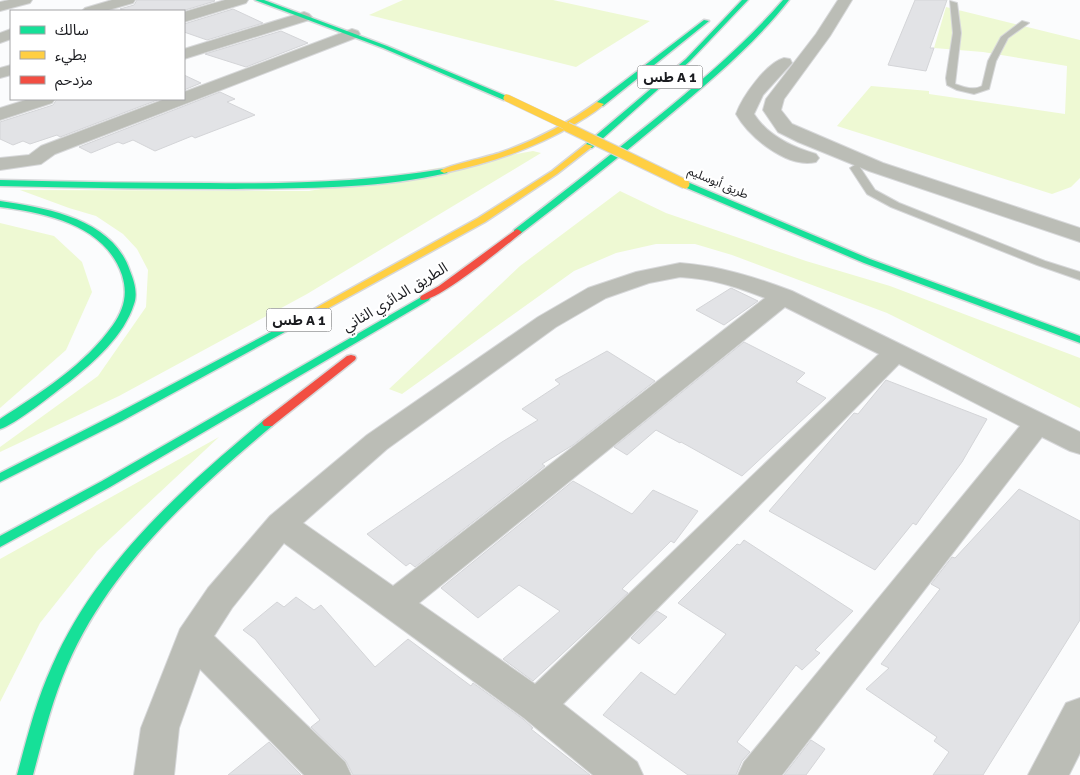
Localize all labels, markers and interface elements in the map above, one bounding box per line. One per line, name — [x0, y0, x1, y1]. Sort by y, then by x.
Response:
legend — [10, 10, 185, 100]
text: سالك — [55, 21, 89, 39]
text: بطيء — [55, 46, 87, 66]
road number: طس A 1 — [638, 66, 702, 88]
text: مزدحم — [55, 71, 93, 91]
street label: طريق أبوسليم — [685, 163, 751, 203]
street label: الطريق الدائري الثاني — [339, 258, 452, 338]
road number: طس A 1 — [266, 308, 332, 332]

